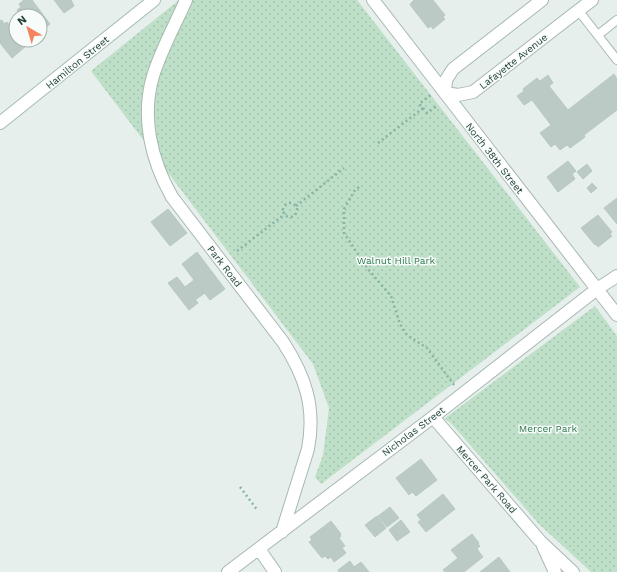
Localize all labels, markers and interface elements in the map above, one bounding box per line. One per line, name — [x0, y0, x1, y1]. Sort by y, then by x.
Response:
north arrow — [8, 8, 48, 48]
text: N — [15, 13, 29, 28]
street label: Lafayette Avenue — [477, 31, 550, 91]
street label: Hamilton Street — [44, 33, 112, 91]
street label: North 38th Street — [464, 121, 526, 196]
street label: Park Road — [205, 244, 244, 289]
park label: Walnut Hill Park — [357, 255, 436, 266]
street label: Nicholas Street — [380, 404, 447, 458]
park label: Mercer Park — [519, 423, 577, 434]
street label: Mercer Park Road — [454, 443, 519, 515]

